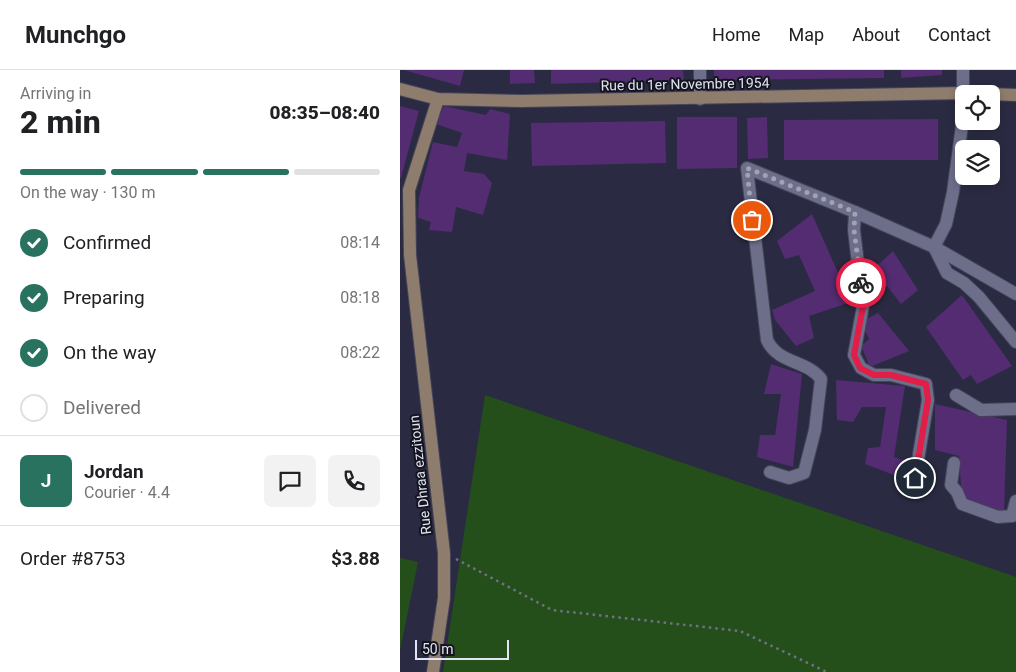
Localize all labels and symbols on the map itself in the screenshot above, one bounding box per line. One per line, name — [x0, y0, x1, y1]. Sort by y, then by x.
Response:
street label: Rue du 1er Novembre 1954 — [600, 75, 770, 93]
pin — [731, 199, 773, 241]
courier — [836, 258, 886, 308]
street label: Rue Dhraa ezzitoun — [406, 415, 434, 535]
pin — [894, 457, 936, 499]
scale bar — [415, 637, 509, 660]

